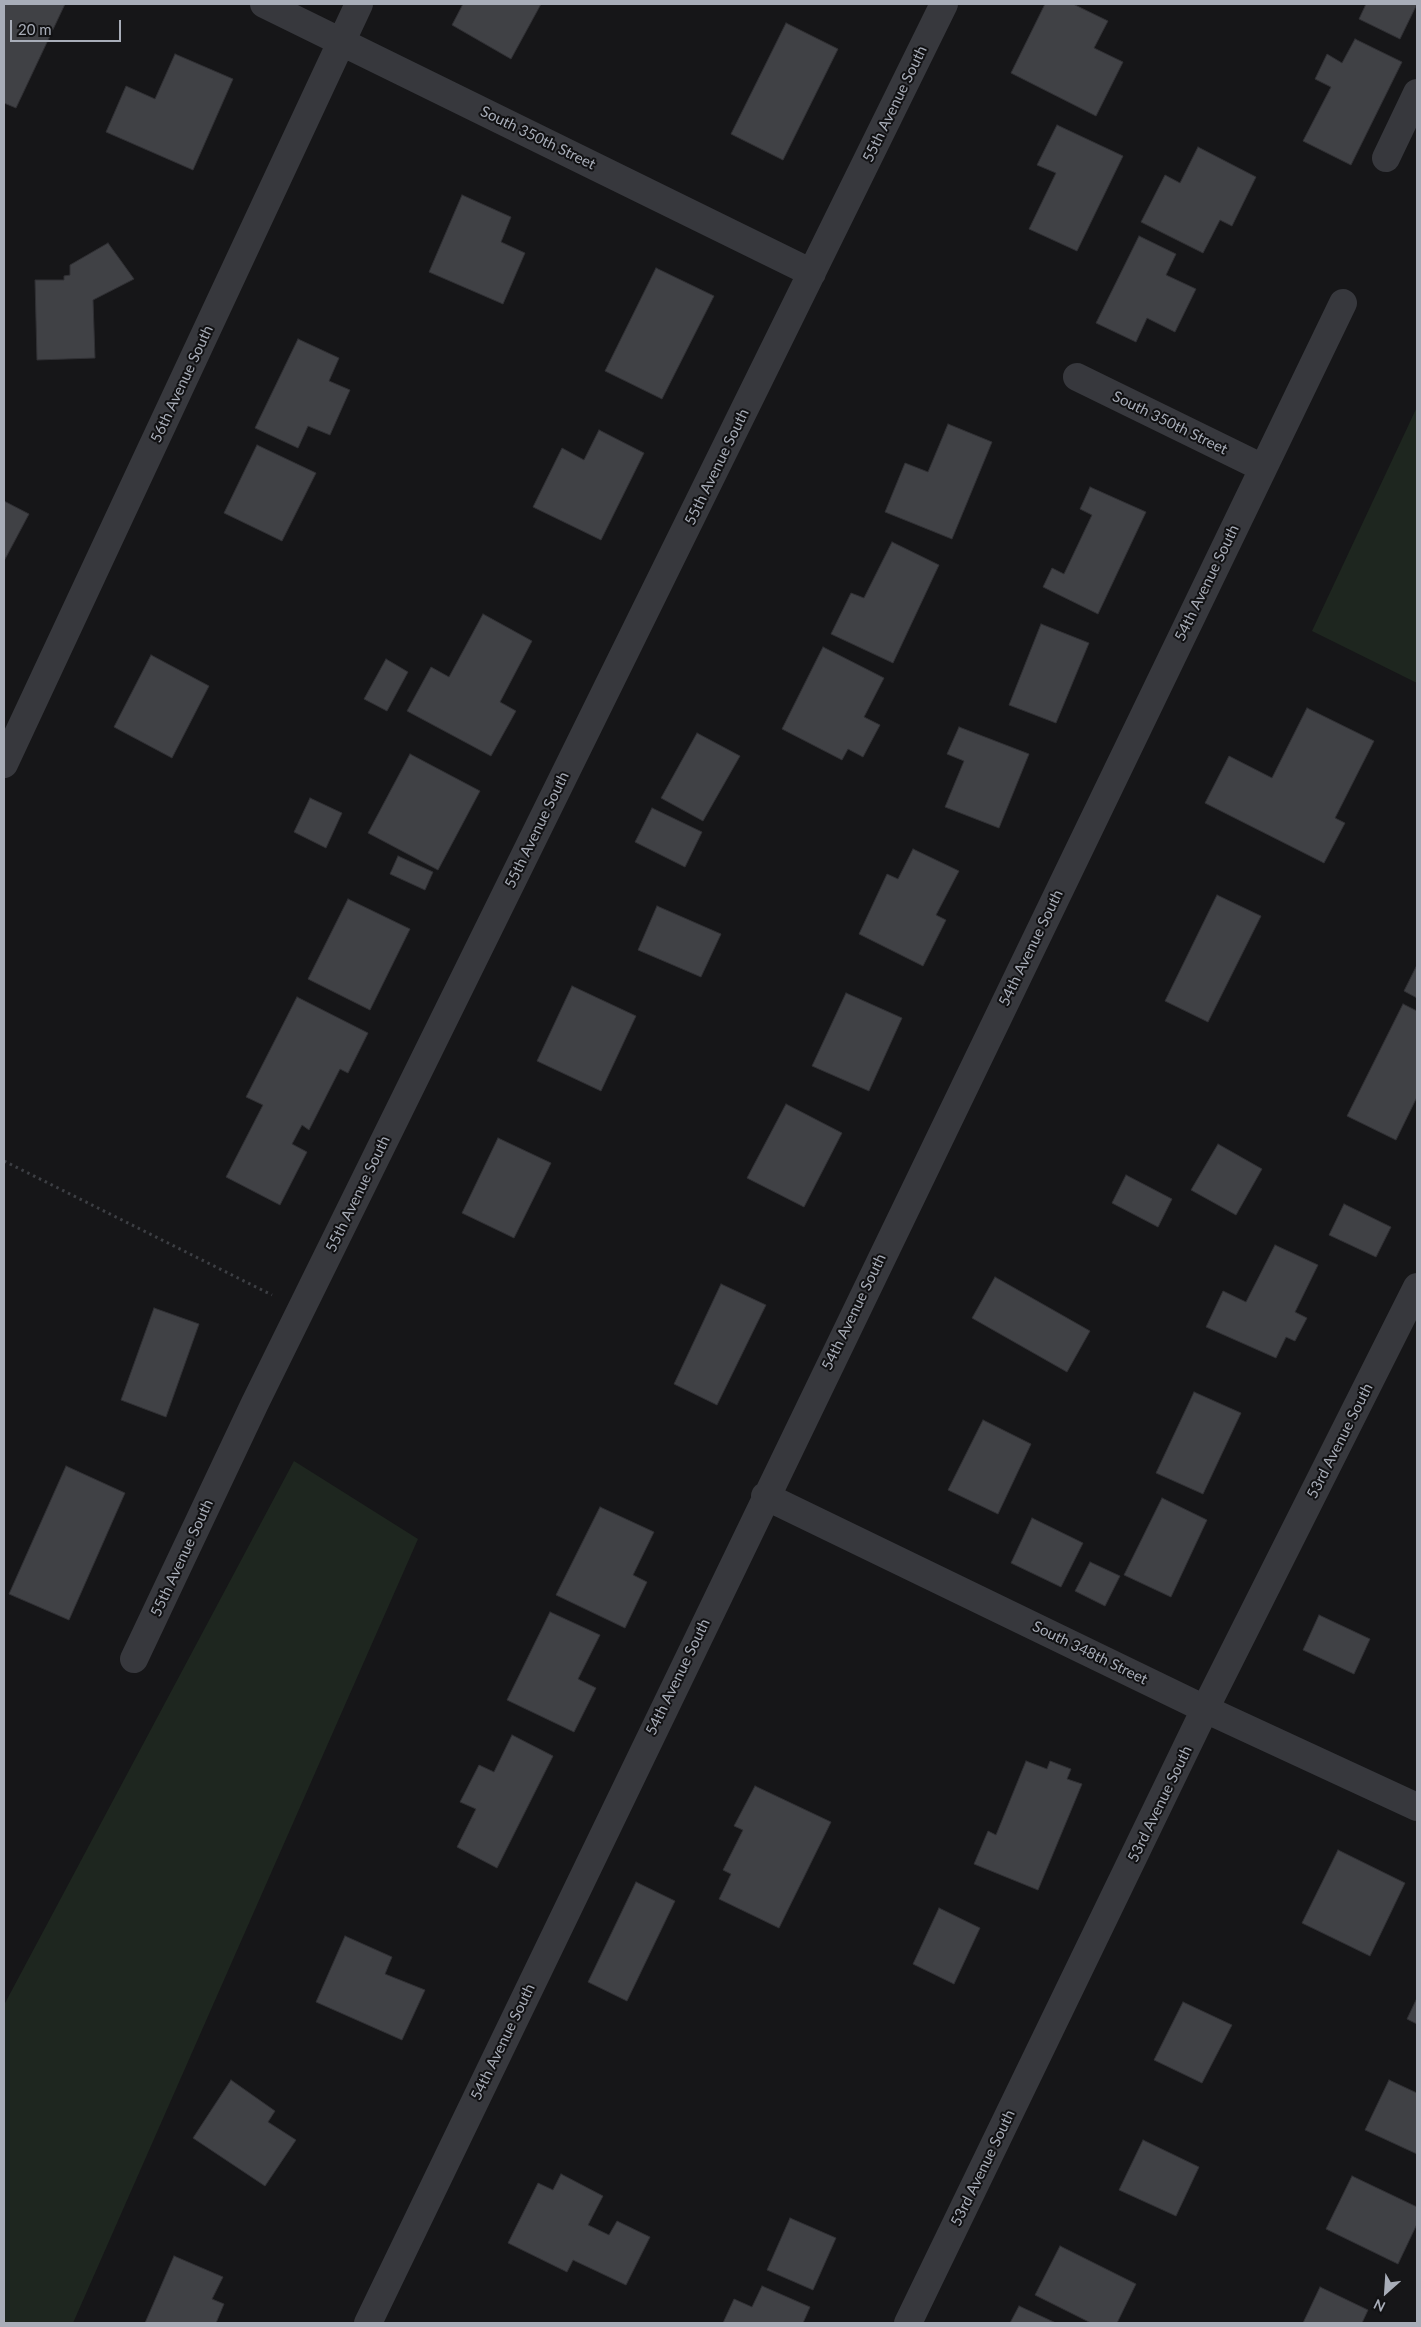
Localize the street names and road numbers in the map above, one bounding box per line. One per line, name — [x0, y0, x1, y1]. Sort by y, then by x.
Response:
street label: 55th Avenue South — [859, 43, 931, 165]
street label: South 350th Street — [478, 102, 598, 174]
street label: 56th Avenue South — [147, 323, 217, 445]
street label: South 350th Street — [1110, 387, 1230, 459]
street label: 55th Avenue South — [681, 406, 753, 528]
street label: 54th Avenue South — [1171, 522, 1243, 644]
street label: 55th Avenue South — [501, 769, 573, 891]
street label: 54th Avenue South — [995, 887, 1067, 1009]
street label: 55th Avenue South — [322, 1133, 394, 1255]
street label: 54th Avenue South — [818, 1251, 890, 1373]
street label: 53rd Avenue South — [1303, 1380, 1377, 1502]
street label: 55th Avenue South — [147, 1497, 217, 1619]
street label: 54th Avenue South — [642, 1616, 714, 1738]
street label: South 348th Street — [1030, 1617, 1150, 1689]
street label: 53rd Avenue South — [1124, 1743, 1196, 1865]
street label: 54th Avenue South — [467, 1981, 539, 2103]
street label: 53rd Avenue South — [947, 2107, 1019, 2229]

